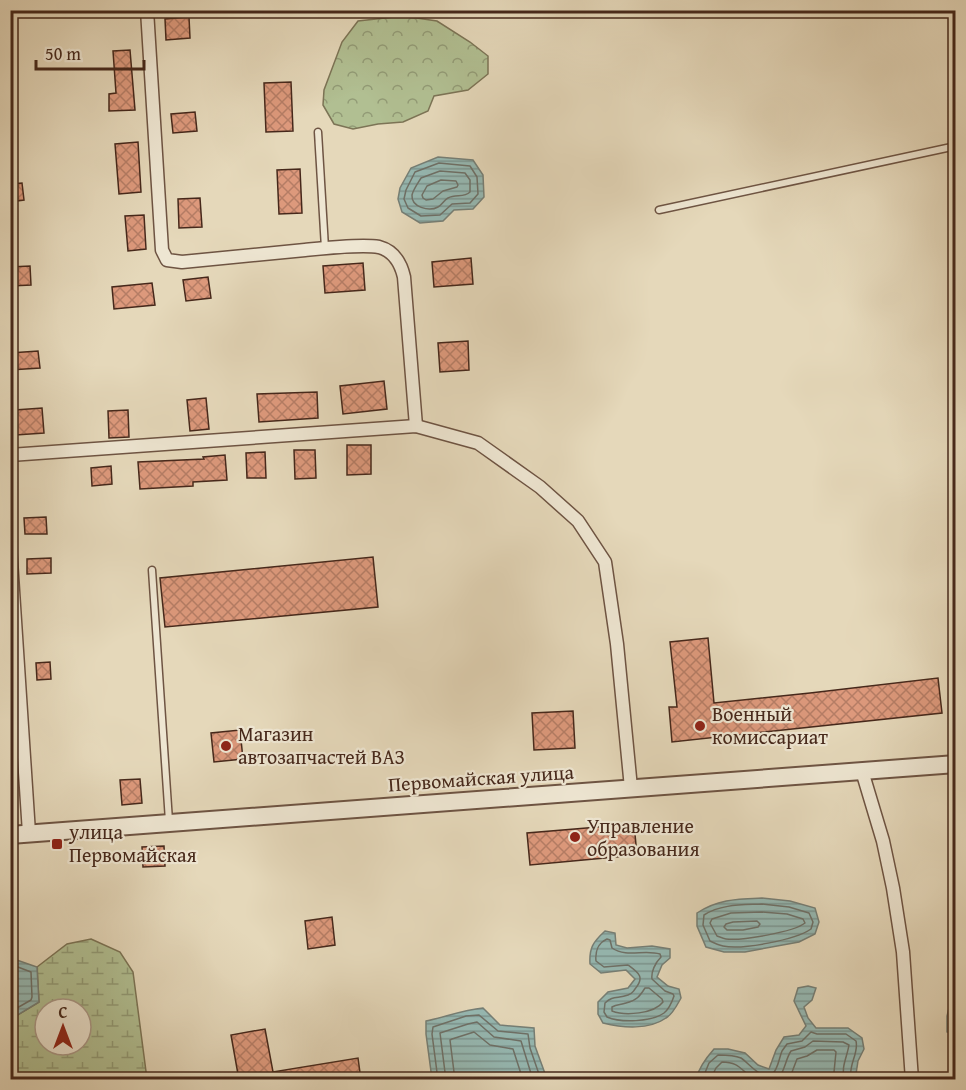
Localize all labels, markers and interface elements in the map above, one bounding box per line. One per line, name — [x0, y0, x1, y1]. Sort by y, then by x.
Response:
scale bar — [36, 33, 144, 71]
text: 50 m — [45, 40, 81, 67]
place label: Военный комиссариат — [712, 699, 828, 751]
place label: Магазин автозапчастей ВАЗ — [238, 719, 405, 771]
marker: Военный комиссариат — [693, 719, 707, 733]
marker: Магазин автозапчастей ВАЗ — [219, 739, 233, 753]
street label: Первомайская улица — [387, 757, 575, 798]
place label: Управление образования — [587, 811, 700, 863]
place label: улица Первомайская — [68, 817, 197, 869]
marker: Управление образования — [568, 830, 582, 844]
marker: улица Первомайская — [50, 837, 64, 851]
north arrow — [33, 997, 93, 1057]
text: С — [58, 1000, 68, 1024]

